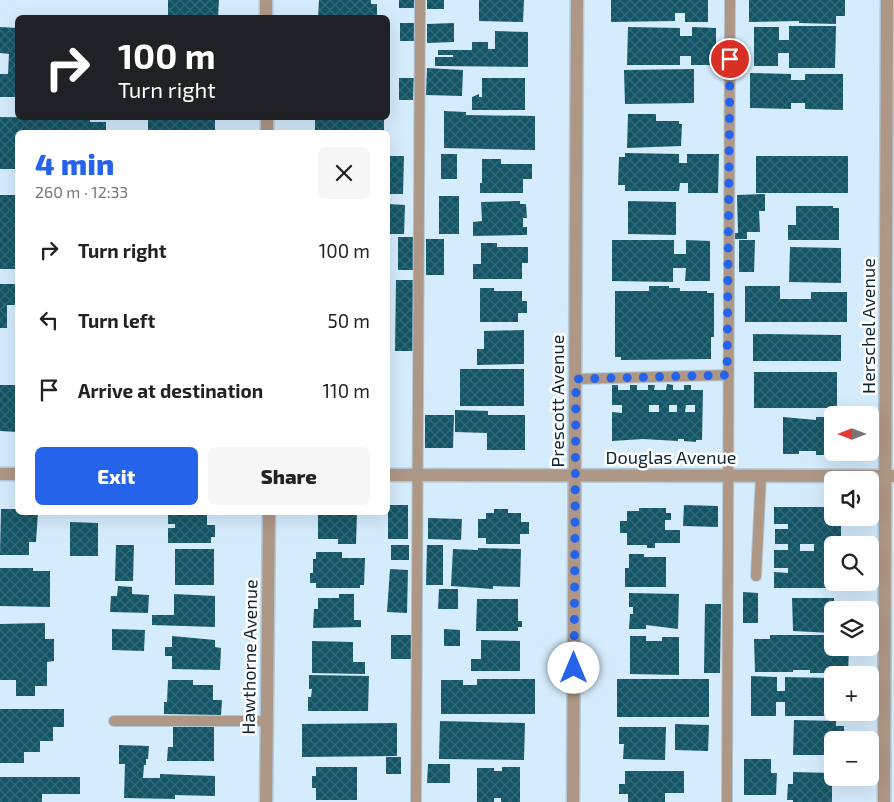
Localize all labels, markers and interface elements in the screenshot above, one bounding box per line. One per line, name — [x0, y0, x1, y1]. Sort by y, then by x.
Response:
text: 100 m — [118, 34, 216, 76]
icon: right — [35, 35, 100, 100]
pin — [709, 38, 751, 80]
icon: arrive — [716, 45, 744, 73]
text: Turn right — [118, 76, 216, 102]
text: 4 min — [35, 145, 114, 181]
button: close — [318, 147, 370, 199]
text: 260 m · 12:33 — [35, 182, 128, 201]
icon: right — [35, 236, 63, 264]
text: Turn right — [78, 239, 166, 262]
text: 100 m — [319, 239, 370, 262]
street label: Herschel Avenue — [857, 258, 879, 394]
icon: left — [35, 306, 63, 334]
text: Turn left — [78, 309, 155, 332]
text: 50 m — [327, 309, 370, 332]
street label: Prescott Avenue — [546, 335, 568, 467]
icon: arrive — [35, 376, 63, 404]
text: Arrive at destination — [78, 379, 263, 402]
text: 110 m — [323, 379, 370, 402]
north arrow — [824, 406, 879, 461]
map controls — [824, 406, 879, 786]
street label: Douglas Avenue — [606, 446, 736, 468]
button: Exit — [35, 447, 198, 505]
button: Share — [208, 447, 370, 505]
button: sound — [824, 471, 879, 526]
button: search — [824, 536, 879, 591]
street label: Hawthorne Avenue — [237, 579, 261, 735]
button: layers — [824, 601, 879, 656]
position arrow — [547, 641, 599, 693]
button: + — [824, 666, 879, 721]
button: − — [824, 731, 879, 786]

